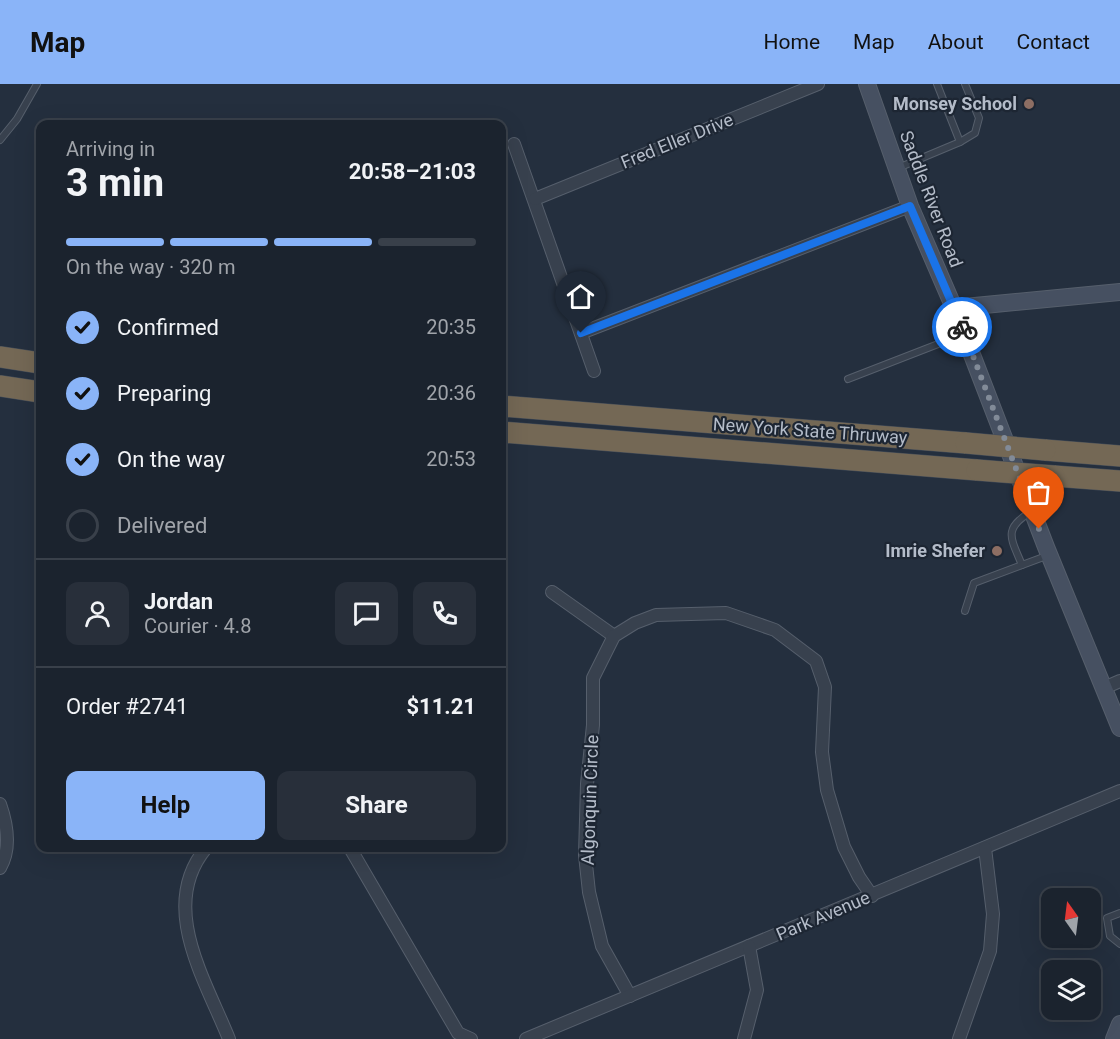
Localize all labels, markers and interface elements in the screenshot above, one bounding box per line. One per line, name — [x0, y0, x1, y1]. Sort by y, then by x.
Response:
text: Map — [30, 26, 85, 59]
text: Home — [764, 30, 820, 54]
text: Map — [853, 30, 895, 54]
text: About — [928, 30, 984, 54]
text: Contact — [1017, 30, 1090, 54]
place label: Monsey School — [893, 93, 1017, 114]
marker: Monsey School — [1022, 97, 1036, 111]
street label: Fred Eller Drive — [618, 108, 736, 173]
street label: Saddle River Road — [896, 128, 967, 270]
text: Arriving in — [66, 137, 155, 161]
text: 20:58–21:03 — [349, 159, 476, 184]
text: 3 min — [66, 160, 164, 206]
text: On the way · 320 m — [66, 255, 235, 279]
pin — [555, 271, 606, 333]
icon: home — [564, 280, 597, 313]
courier — [932, 297, 992, 357]
icon: check — [66, 311, 99, 344]
icon: bike — [946, 311, 979, 344]
text: Confirmed — [117, 315, 219, 340]
text: 20:35 — [426, 315, 476, 339]
icon: check — [66, 377, 99, 410]
text: Preparing — [117, 381, 211, 406]
text: 20:36 — [426, 381, 476, 405]
street label: New York State Thruway — [712, 413, 908, 448]
icon: check — [66, 443, 99, 476]
text: On the way — [117, 447, 225, 472]
text: 20:53 — [426, 447, 476, 471]
pin — [1013, 467, 1064, 529]
icon: bag — [1022, 476, 1055, 509]
text: Delivered — [117, 513, 207, 538]
place label: Imrie Shefer — [885, 540, 985, 561]
marker: Imrie Shefer — [990, 544, 1004, 558]
button: person — [66, 582, 129, 645]
button: chat — [335, 582, 398, 645]
button: phone — [413, 582, 476, 645]
text: Jordan — [144, 589, 213, 614]
text: Courier · 4.8 — [144, 614, 251, 638]
text: Order #2741 — [66, 694, 188, 719]
text: $11.21 — [407, 694, 476, 719]
street label: Algonquin Circle — [577, 734, 602, 866]
button: Help — [66, 771, 265, 840]
button: Share — [277, 771, 476, 840]
street label: Park Avenue — [773, 886, 873, 945]
north arrow — [1041, 888, 1101, 948]
map controls — [1041, 888, 1101, 1020]
button: layers — [1041, 960, 1101, 1020]

